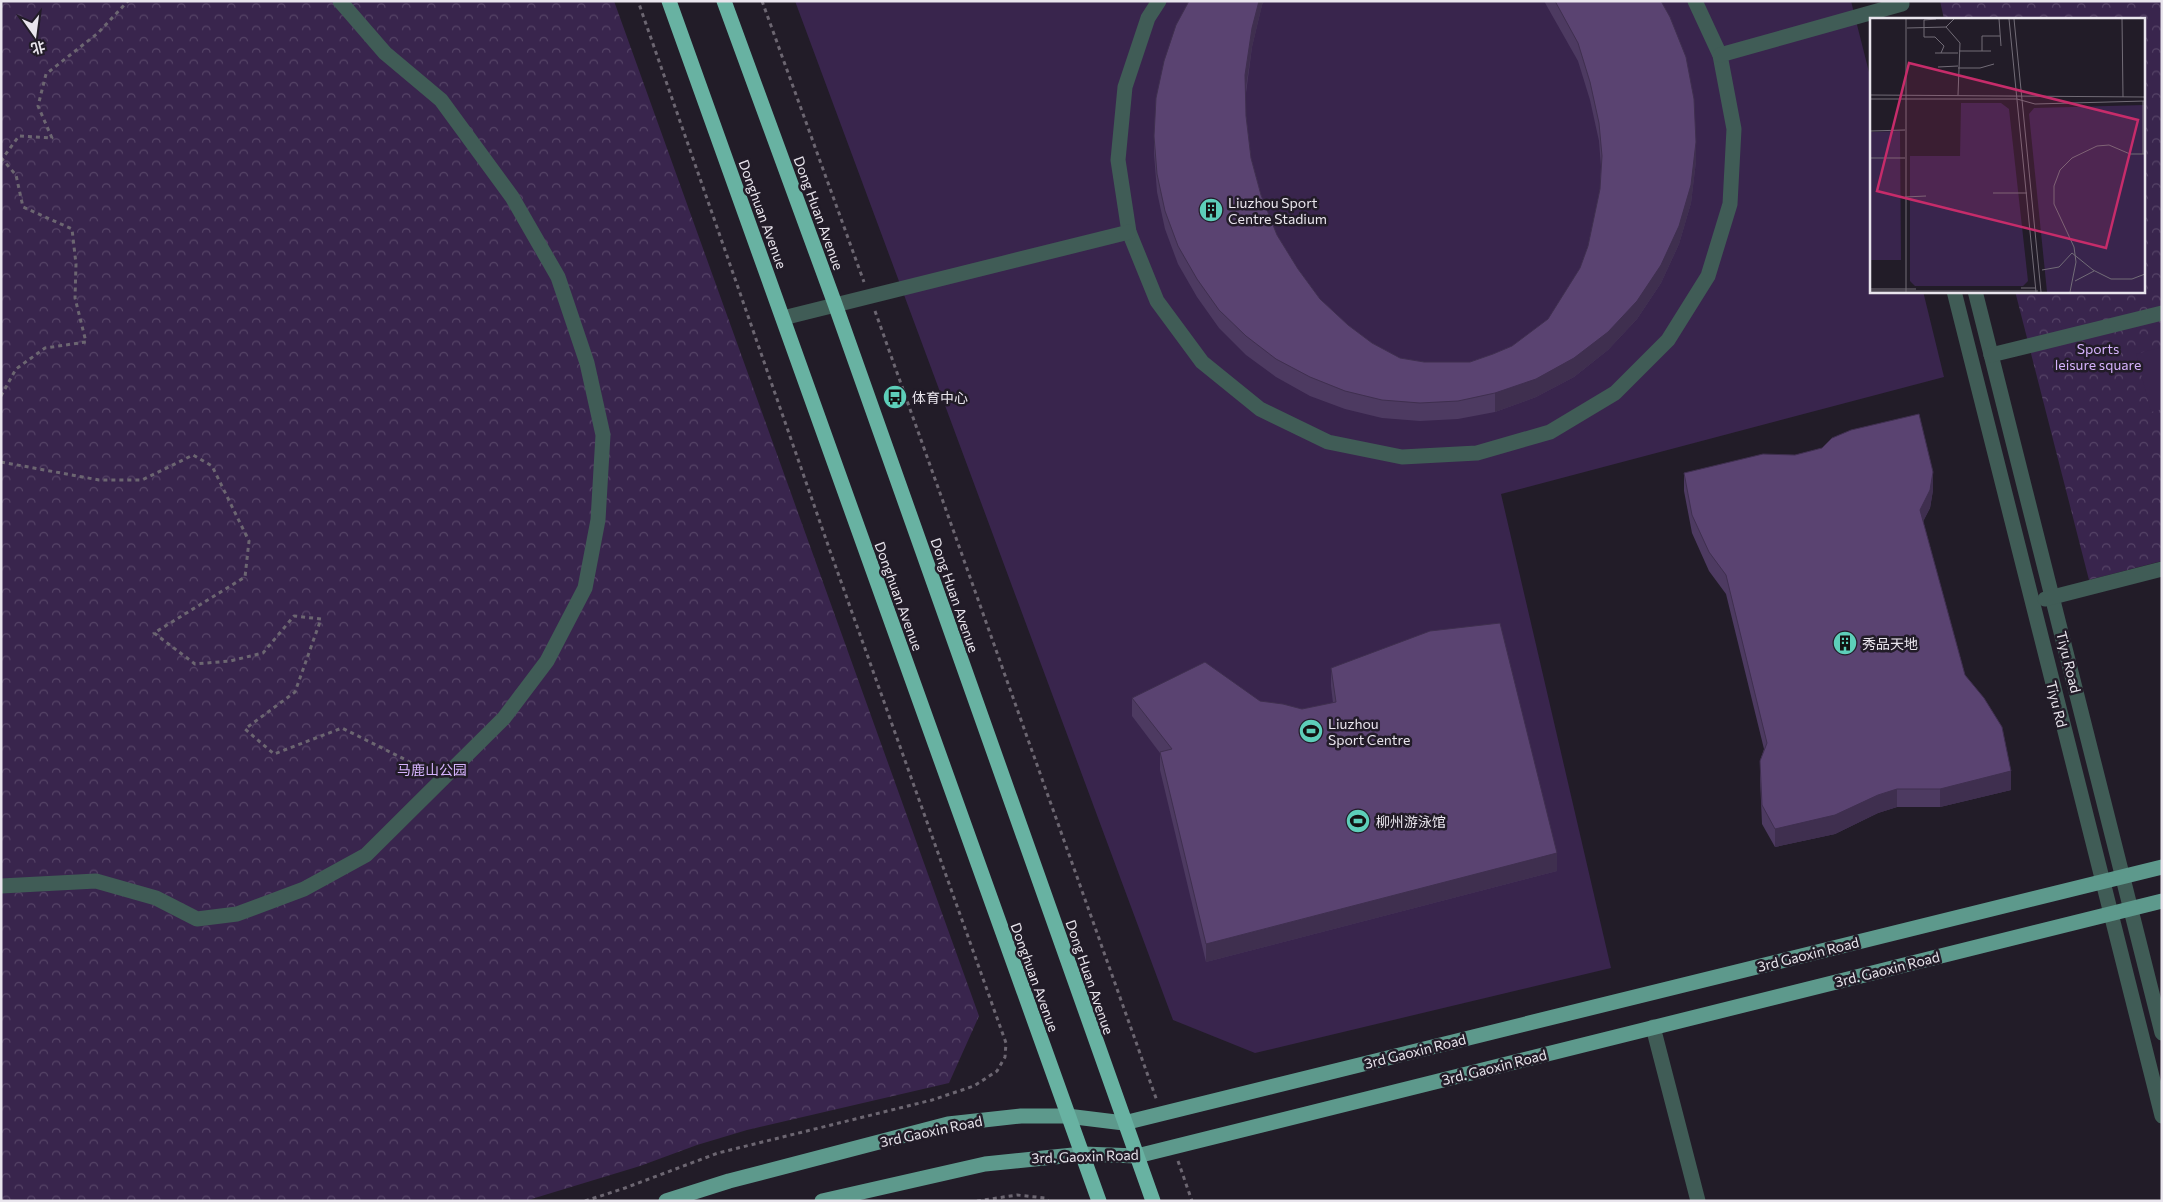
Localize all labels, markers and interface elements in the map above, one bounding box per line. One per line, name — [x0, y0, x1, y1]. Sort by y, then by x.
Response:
north arrow — [10, 10, 60, 60]
inset map — [1870, 18, 2146, 292]
text: 北 — [29, 38, 47, 58]
street label: Dong Huan Avenue — [790, 154, 848, 272]
street label: Donghuan Avenue — [735, 157, 791, 271]
place label: Liuzhou Sport Centre Stadium — [1228, 194, 1327, 227]
building icon: Liuzhou Sport Centre Stadium — [1198, 197, 1224, 223]
park label: Sports leisure square — [2055, 340, 2141, 373]
bus stop icon: 体育中心 — [882, 384, 908, 410]
place label: 体育中心 — [912, 389, 968, 406]
street label: Dong Huan Avenue — [927, 536, 983, 654]
street label: Donghuan Avenue — [871, 539, 927, 653]
street label: Tiyu Road — [2053, 629, 2085, 695]
building icon: 秀品天地 — [1832, 630, 1858, 656]
place label: 秀品天地 — [1862, 635, 1918, 652]
street label: Tiyu Rd — [2043, 679, 2071, 729]
place label: Liuzhou Sport Centre — [1328, 715, 1410, 748]
sports icon: Liuzhou Sport Centre — [1298, 718, 1324, 744]
park label: 马鹿山公园 — [397, 761, 467, 778]
sports icon: 柳州游泳馆 — [1345, 808, 1371, 834]
place label: 柳州游泳馆 — [1376, 813, 1446, 830]
street label: Dong Huan Avenue — [1062, 918, 1118, 1036]
street label: Donghuan Avenue — [1007, 920, 1063, 1034]
street label: 3rd Gaoxin Road — [1755, 933, 1861, 975]
street label: 3rd. Gaoxin Road — [1833, 948, 1941, 990]
street label: 3rd Gaoxin Road — [1362, 1030, 1468, 1072]
street label: 3rd. Gaoxin Road — [1440, 1046, 1548, 1088]
street label: 3rd Gaoxin Road — [878, 1112, 984, 1150]
street label: 3rd. Gaoxin Road — [1031, 1146, 1139, 1166]

